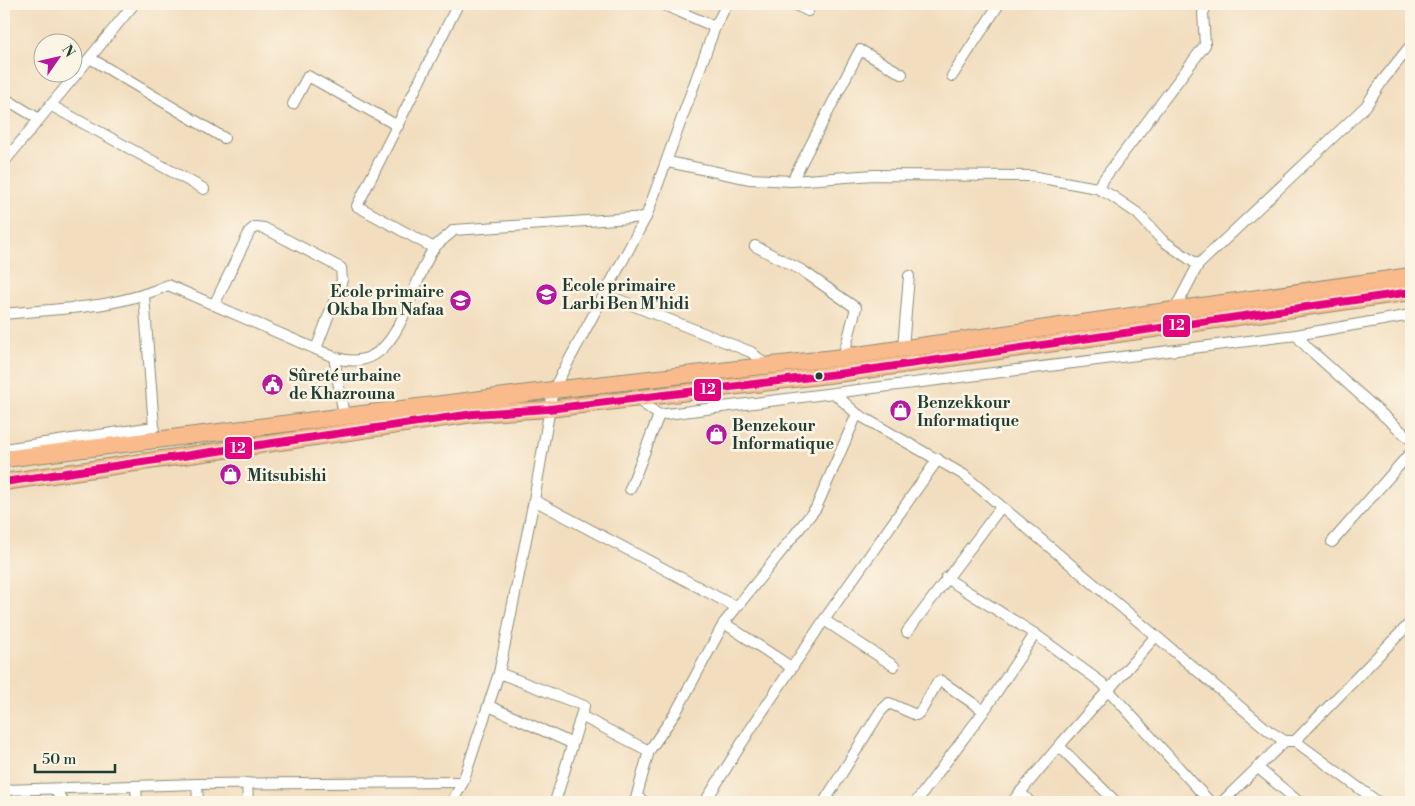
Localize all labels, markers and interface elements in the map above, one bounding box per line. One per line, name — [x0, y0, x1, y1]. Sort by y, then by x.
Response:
north arrow — [32, 32, 82, 82]
text: N — [57, 42, 79, 61]
place label: Ecole primaire Larbi Ben M'hidi — [562, 276, 689, 314]
place label: Ecole primaire Okba Ibn Nafaa — [327, 282, 444, 320]
school or university icon: Ecole primaire Larbi Ben M'hidi — [534, 282, 558, 306]
school or university icon: Ecole primaire Okba Ibn Nafaa — [448, 288, 472, 312]
line badge: 12 — [1162, 314, 1191, 338]
text: 12 — [1169, 317, 1185, 335]
place label: Sûreté urbaine de Khazrouna — [289, 366, 402, 404]
unlabelled marker — [814, 371, 824, 381]
public building icon: Sûreté urbaine de Khazrouna — [261, 372, 285, 396]
line badge: 12 — [693, 378, 722, 402]
text: 12 — [700, 381, 716, 399]
place label: Benzekkour Informatique — [917, 393, 1019, 431]
shop icon: Benzekkour Informatique — [889, 399, 913, 423]
place label: Benzekour Informatique — [732, 416, 834, 454]
shop icon: Benzekour Informatique — [704, 422, 728, 446]
line badge: 12 — [224, 436, 253, 460]
text: 12 — [230, 440, 246, 458]
shop icon: Mitsubishi — [219, 463, 243, 487]
place label: Mitsubishi — [247, 466, 326, 486]
scale bar — [35, 741, 115, 773]
text: 50 m — [42, 750, 76, 769]

